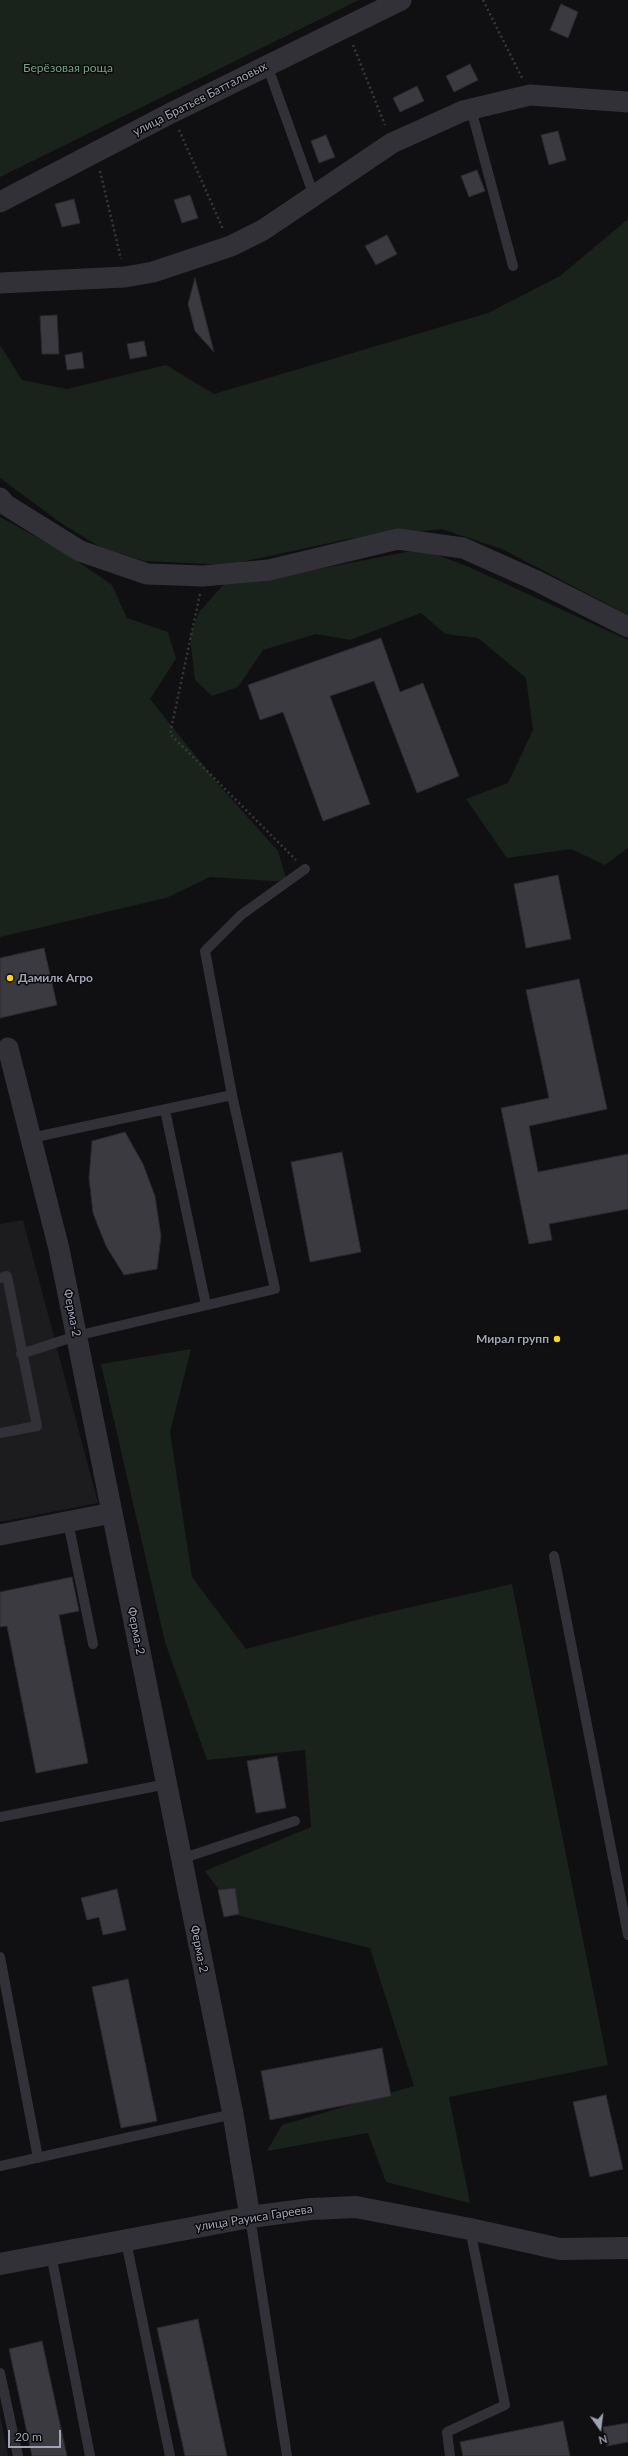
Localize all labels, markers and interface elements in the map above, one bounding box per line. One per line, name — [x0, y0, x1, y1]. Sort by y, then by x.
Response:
street label: улица Братьев Батталовых — [131, 59, 269, 139]
park label: Берёзовая роща — [23, 61, 113, 75]
place label: Дамилк Агро — [18, 971, 93, 985]
marker: Дамилк Агро — [5, 973, 15, 983]
street label: Ферма-2 — [60, 1288, 84, 1338]
place label: Мирал групп — [476, 1332, 549, 1346]
marker: Мирал групп — [552, 1334, 562, 1344]
street label: Ферма-2 — [124, 1606, 148, 1656]
street label: Ферма-2 — [187, 1924, 211, 1974]
street label: улица Рауиса Гареева — [194, 2202, 314, 2234]
north arrow — [580, 2408, 620, 2448]
scale bar — [10, 2422, 63, 2448]
text: 20 m — [15, 2429, 42, 2444]
text: N — [597, 2433, 609, 2447]

